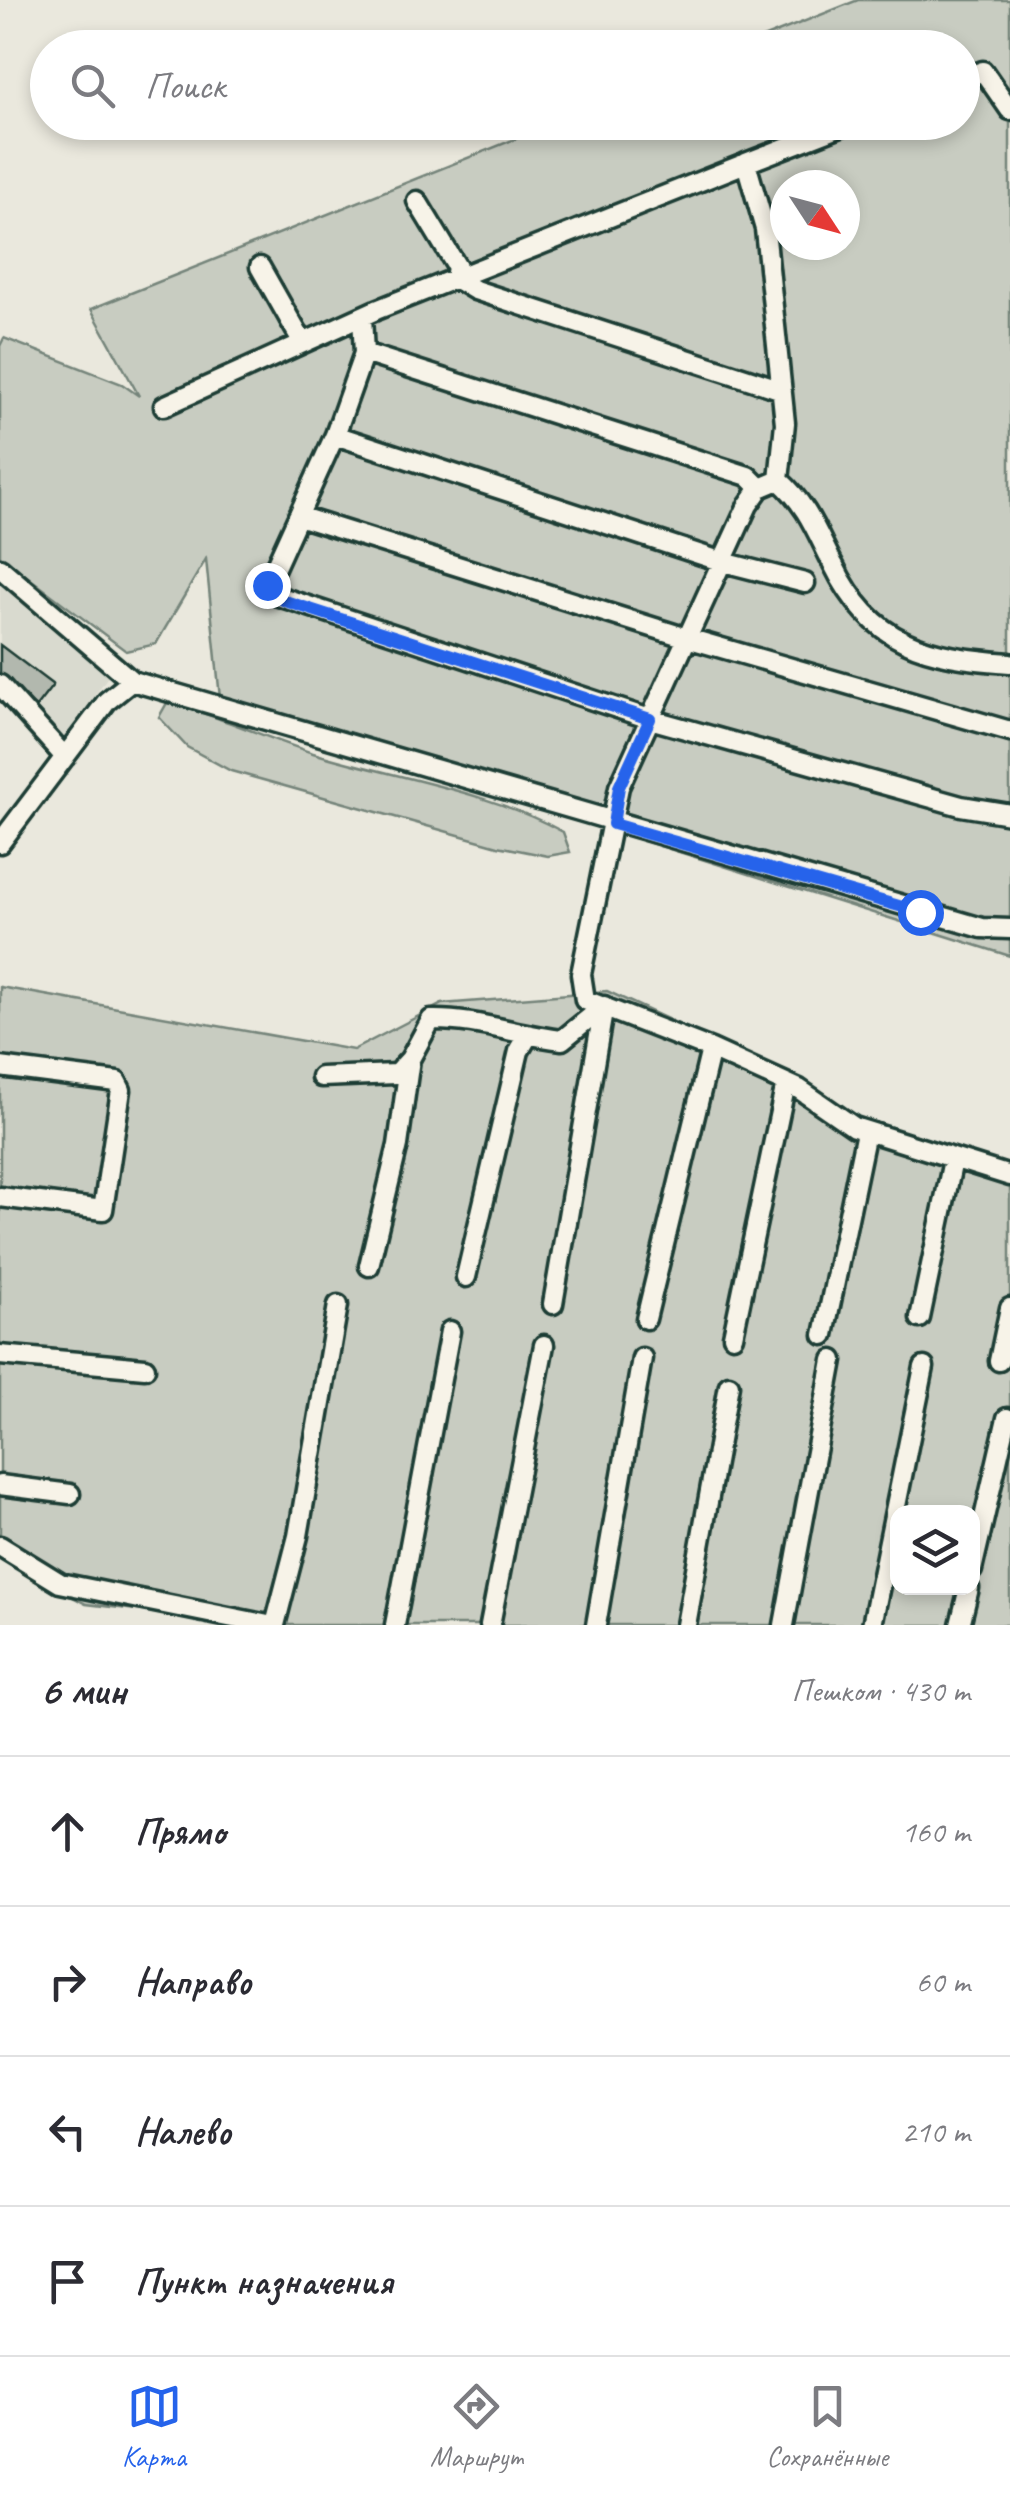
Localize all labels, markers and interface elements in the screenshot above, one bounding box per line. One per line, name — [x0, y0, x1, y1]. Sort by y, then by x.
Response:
search box — [30, 30, 980, 140]
icon: search — [65, 58, 120, 113]
text: Поиск — [145, 62, 225, 109]
north arrow — [770, 170, 860, 260]
route end — [245, 563, 291, 609]
route start — [898, 890, 944, 936]
map controls — [890, 1505, 980, 1595]
button: layers — [890, 1505, 980, 1595]
text: 6 мин — [40, 1664, 126, 1717]
text: Пешком · 430 m — [791, 1670, 970, 1711]
icon: ahead — [40, 1804, 95, 1859]
text: Прямо — [135, 1808, 225, 1855]
text: 160 m — [901, 1811, 970, 1852]
icon: right — [40, 1954, 95, 2009]
text: Направо — [135, 1958, 251, 2005]
text: 60 m — [916, 1961, 970, 2002]
icon: left — [40, 2104, 95, 2159]
text: Налево — [135, 2108, 231, 2155]
text: 210 m — [901, 2111, 970, 2152]
icon: arrive — [40, 2254, 95, 2309]
text: Пункт назначения — [135, 2258, 392, 2305]
tab: Карта — [122, 2379, 186, 2474]
tab: Маршрут — [430, 2379, 522, 2474]
tab: Сохранённые — [766, 2379, 888, 2474]

